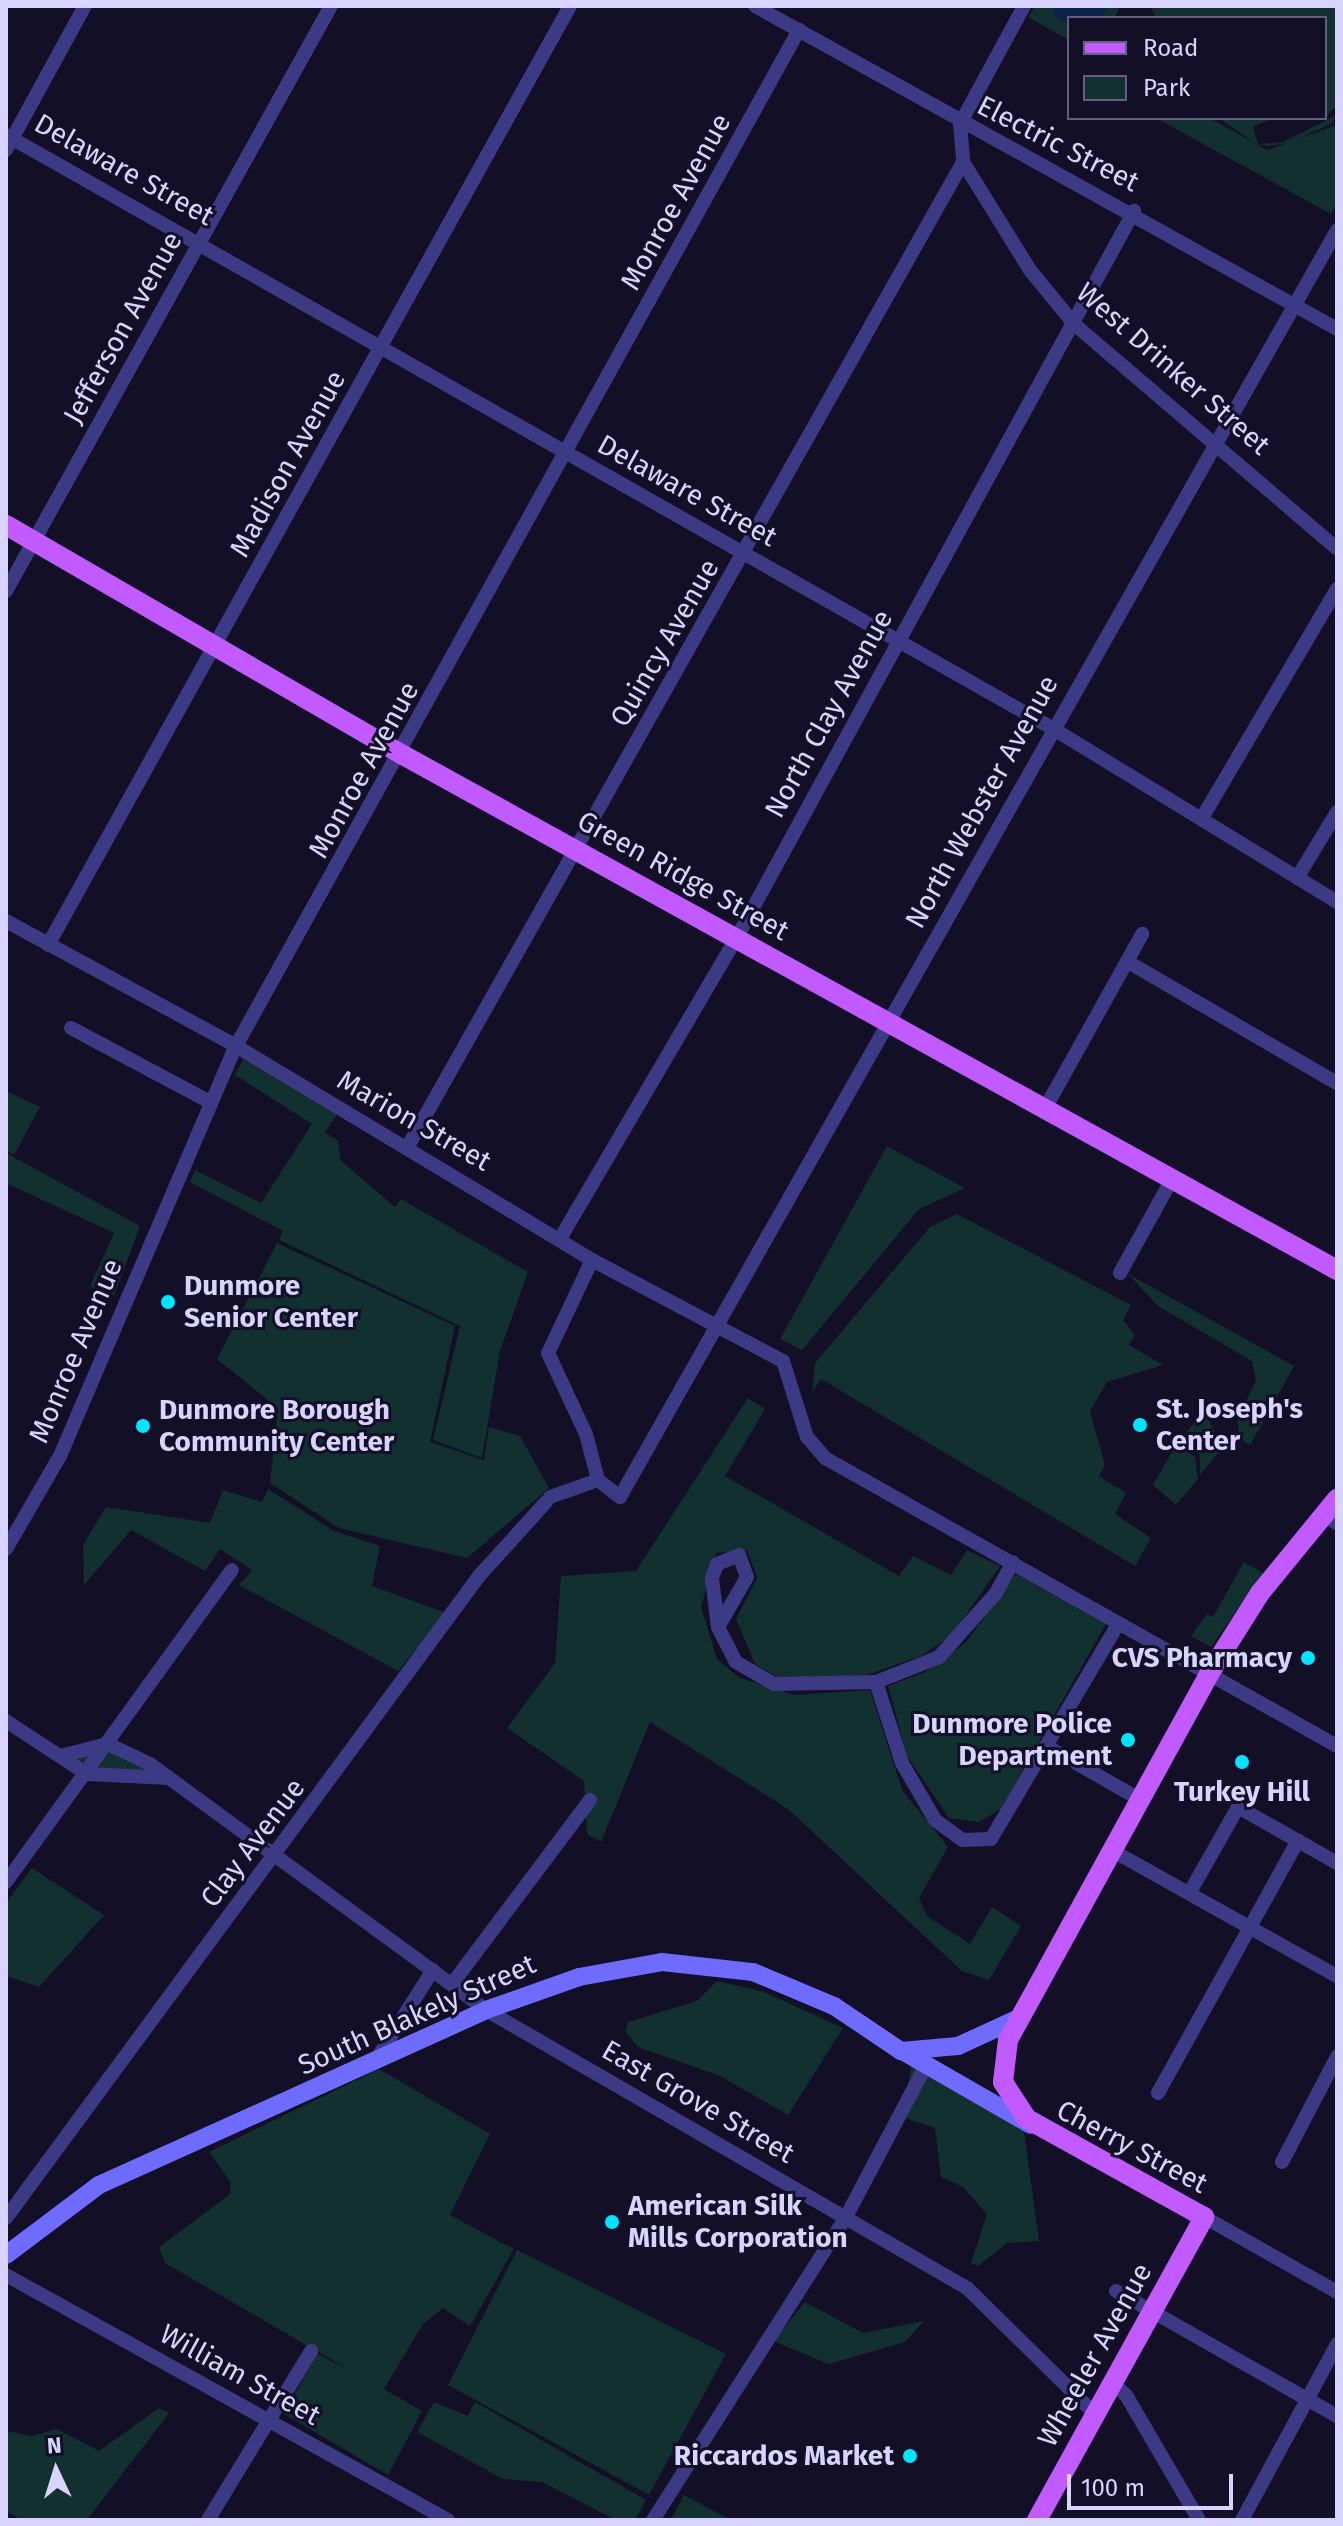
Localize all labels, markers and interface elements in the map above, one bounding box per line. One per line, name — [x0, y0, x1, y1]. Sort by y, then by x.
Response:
legend — [1067, 16, 1327, 120]
text: Road — [1143, 34, 1198, 62]
text: Park — [1143, 74, 1190, 102]
street label: Electric Street — [971, 89, 1145, 199]
street label: Delaware Street — [28, 107, 220, 233]
street label: Monroe Avenue — [614, 108, 738, 296]
street label: Jefferson Avenue — [56, 226, 190, 430]
street label: West Drinker Street — [1069, 276, 1277, 462]
street label: Madison Avenue — [223, 365, 353, 563]
street label: Delaware Street — [591, 428, 783, 554]
street label: Quincy Avenue — [604, 553, 726, 733]
street label: North Clay Avenue — [758, 604, 900, 824]
street label: North Webster Avenue — [898, 670, 1066, 934]
street label: Monroe Avenue — [302, 676, 426, 864]
street label: Green Ridge Street — [572, 804, 794, 948]
street label: Marion Street — [331, 1063, 497, 1179]
street label: Monroe Avenue — [22, 1254, 130, 1448]
place label: Dunmore Senior Center — [184, 1269, 358, 1335]
marker: Dunmore Senior Center — [159, 1293, 177, 1311]
place label: St. Joseph's Center — [1156, 1392, 1303, 1458]
place label: Dunmore Borough Community Center — [159, 1393, 394, 1459]
marker: St. Joseph's Center — [1131, 1416, 1149, 1434]
marker: Dunmore Borough Community Center — [134, 1417, 152, 1435]
place label: CVS Pharmacy — [1112, 1641, 1292, 1675]
marker: CVS Pharmacy — [1299, 1649, 1317, 1667]
place label: Dunmore Police Department — [912, 1707, 1112, 1773]
marker: Dunmore Police Department — [1119, 1731, 1137, 1749]
marker: Turkey Hill — [1233, 1753, 1251, 1771]
street label: Clay Avenue — [194, 1772, 312, 1914]
place label: Turkey Hill — [1174, 1775, 1310, 1809]
street label: South Blakely Street — [293, 1947, 541, 2083]
street label: East Grove Street — [596, 2033, 800, 2171]
street label: Cherry Street — [1051, 2093, 1213, 2201]
place label: American Silk Mills Corporation — [628, 2189, 848, 2255]
marker: American Silk Mills Corporation — [603, 2213, 621, 2231]
street label: Wheeler Avenue — [1031, 2257, 1159, 2453]
street label: William Street — [154, 2317, 326, 2433]
north arrow — [16, 2430, 96, 2510]
text: N — [46, 2432, 63, 2460]
place label: Riccardos Market — [674, 2439, 894, 2473]
marker: Riccardos Market — [901, 2447, 919, 2465]
scale bar — [1071, 2458, 1237, 2508]
text: 100 m — [1081, 2474, 1145, 2502]

